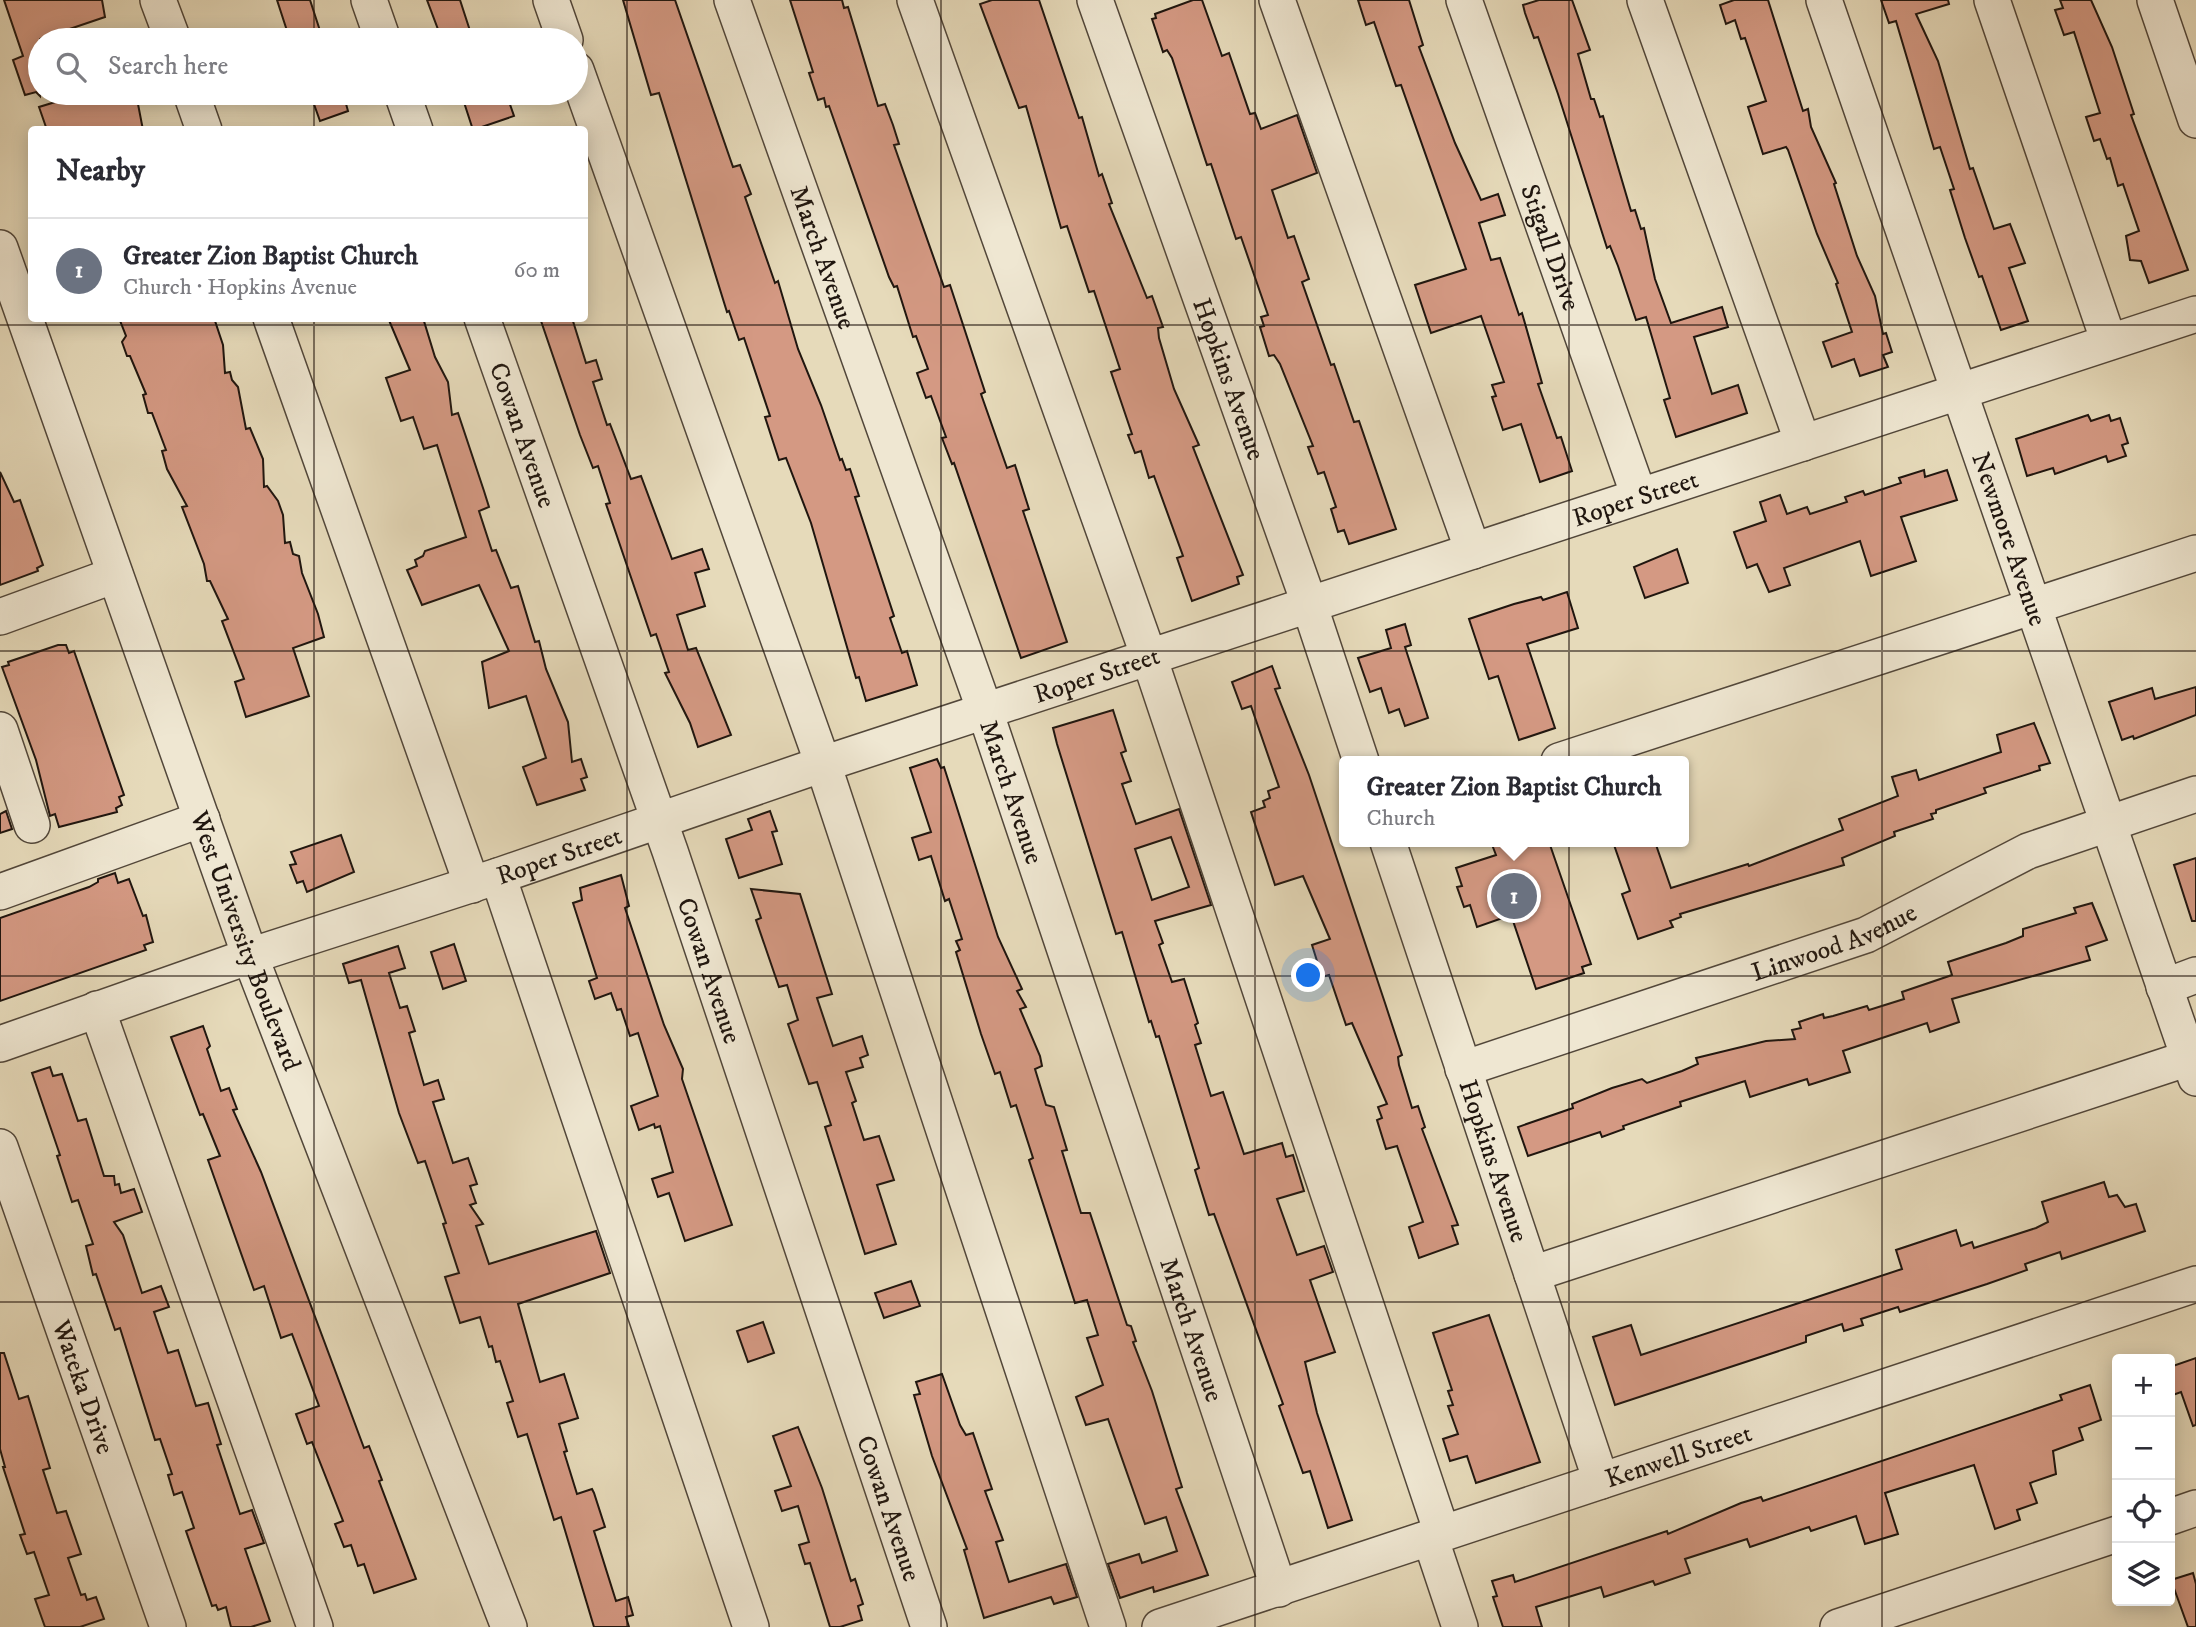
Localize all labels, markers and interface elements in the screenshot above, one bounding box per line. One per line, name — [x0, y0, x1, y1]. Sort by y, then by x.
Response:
search box — [28, 28, 588, 105]
icon: search — [52, 48, 90, 86]
text: Search here — [108, 50, 228, 83]
text: Nearby — [56, 153, 145, 190]
street label: Stigall Drive — [1512, 180, 1587, 315]
street label: March Avenue — [781, 182, 863, 334]
text: Greater Zion Baptist Church — [123, 240, 418, 273]
text: 1 — [75, 256, 83, 285]
text: 60 m — [513, 256, 560, 285]
text: Church · Hopkins Avenue — [123, 273, 357, 302]
street label: Hopkins Avenue — [1184, 294, 1272, 465]
street label: Cowan Avenue — [481, 358, 563, 512]
street label: Newmore Avenue — [1963, 448, 2054, 630]
street label: Roper Street — [1568, 463, 1703, 535]
street label: Roper Street — [1030, 640, 1164, 712]
street label: March Avenue — [971, 716, 1050, 869]
popup — [1339, 756, 1689, 847]
text: Greater Zion Baptist Church — [1366, 771, 1662, 804]
text: Church — [1366, 804, 1435, 833]
street label: West University Boulevard — [182, 806, 308, 1076]
street label: Roper Street — [492, 820, 626, 893]
pin: 1 — [1491, 870, 1537, 922]
street label: Cowan Avenue — [669, 894, 748, 1048]
street label: Linwood Avenue — [1747, 897, 1923, 990]
your location — [1291, 958, 1325, 992]
street label: Hopkins Avenue — [1450, 1076, 1535, 1247]
street label: March Avenue — [1151, 1254, 1230, 1406]
street label: Wateka Drive — [43, 1315, 121, 1459]
map controls — [2112, 1354, 2175, 1606]
button: + — [2112, 1354, 2175, 1417]
street label: Kenwell Street — [1601, 1417, 1756, 1496]
button: − — [2112, 1417, 2175, 1480]
street label: Cowan Avenue — [848, 1431, 928, 1586]
button: locate — [2112, 1480, 2175, 1543]
button: layers — [2112, 1543, 2175, 1606]

